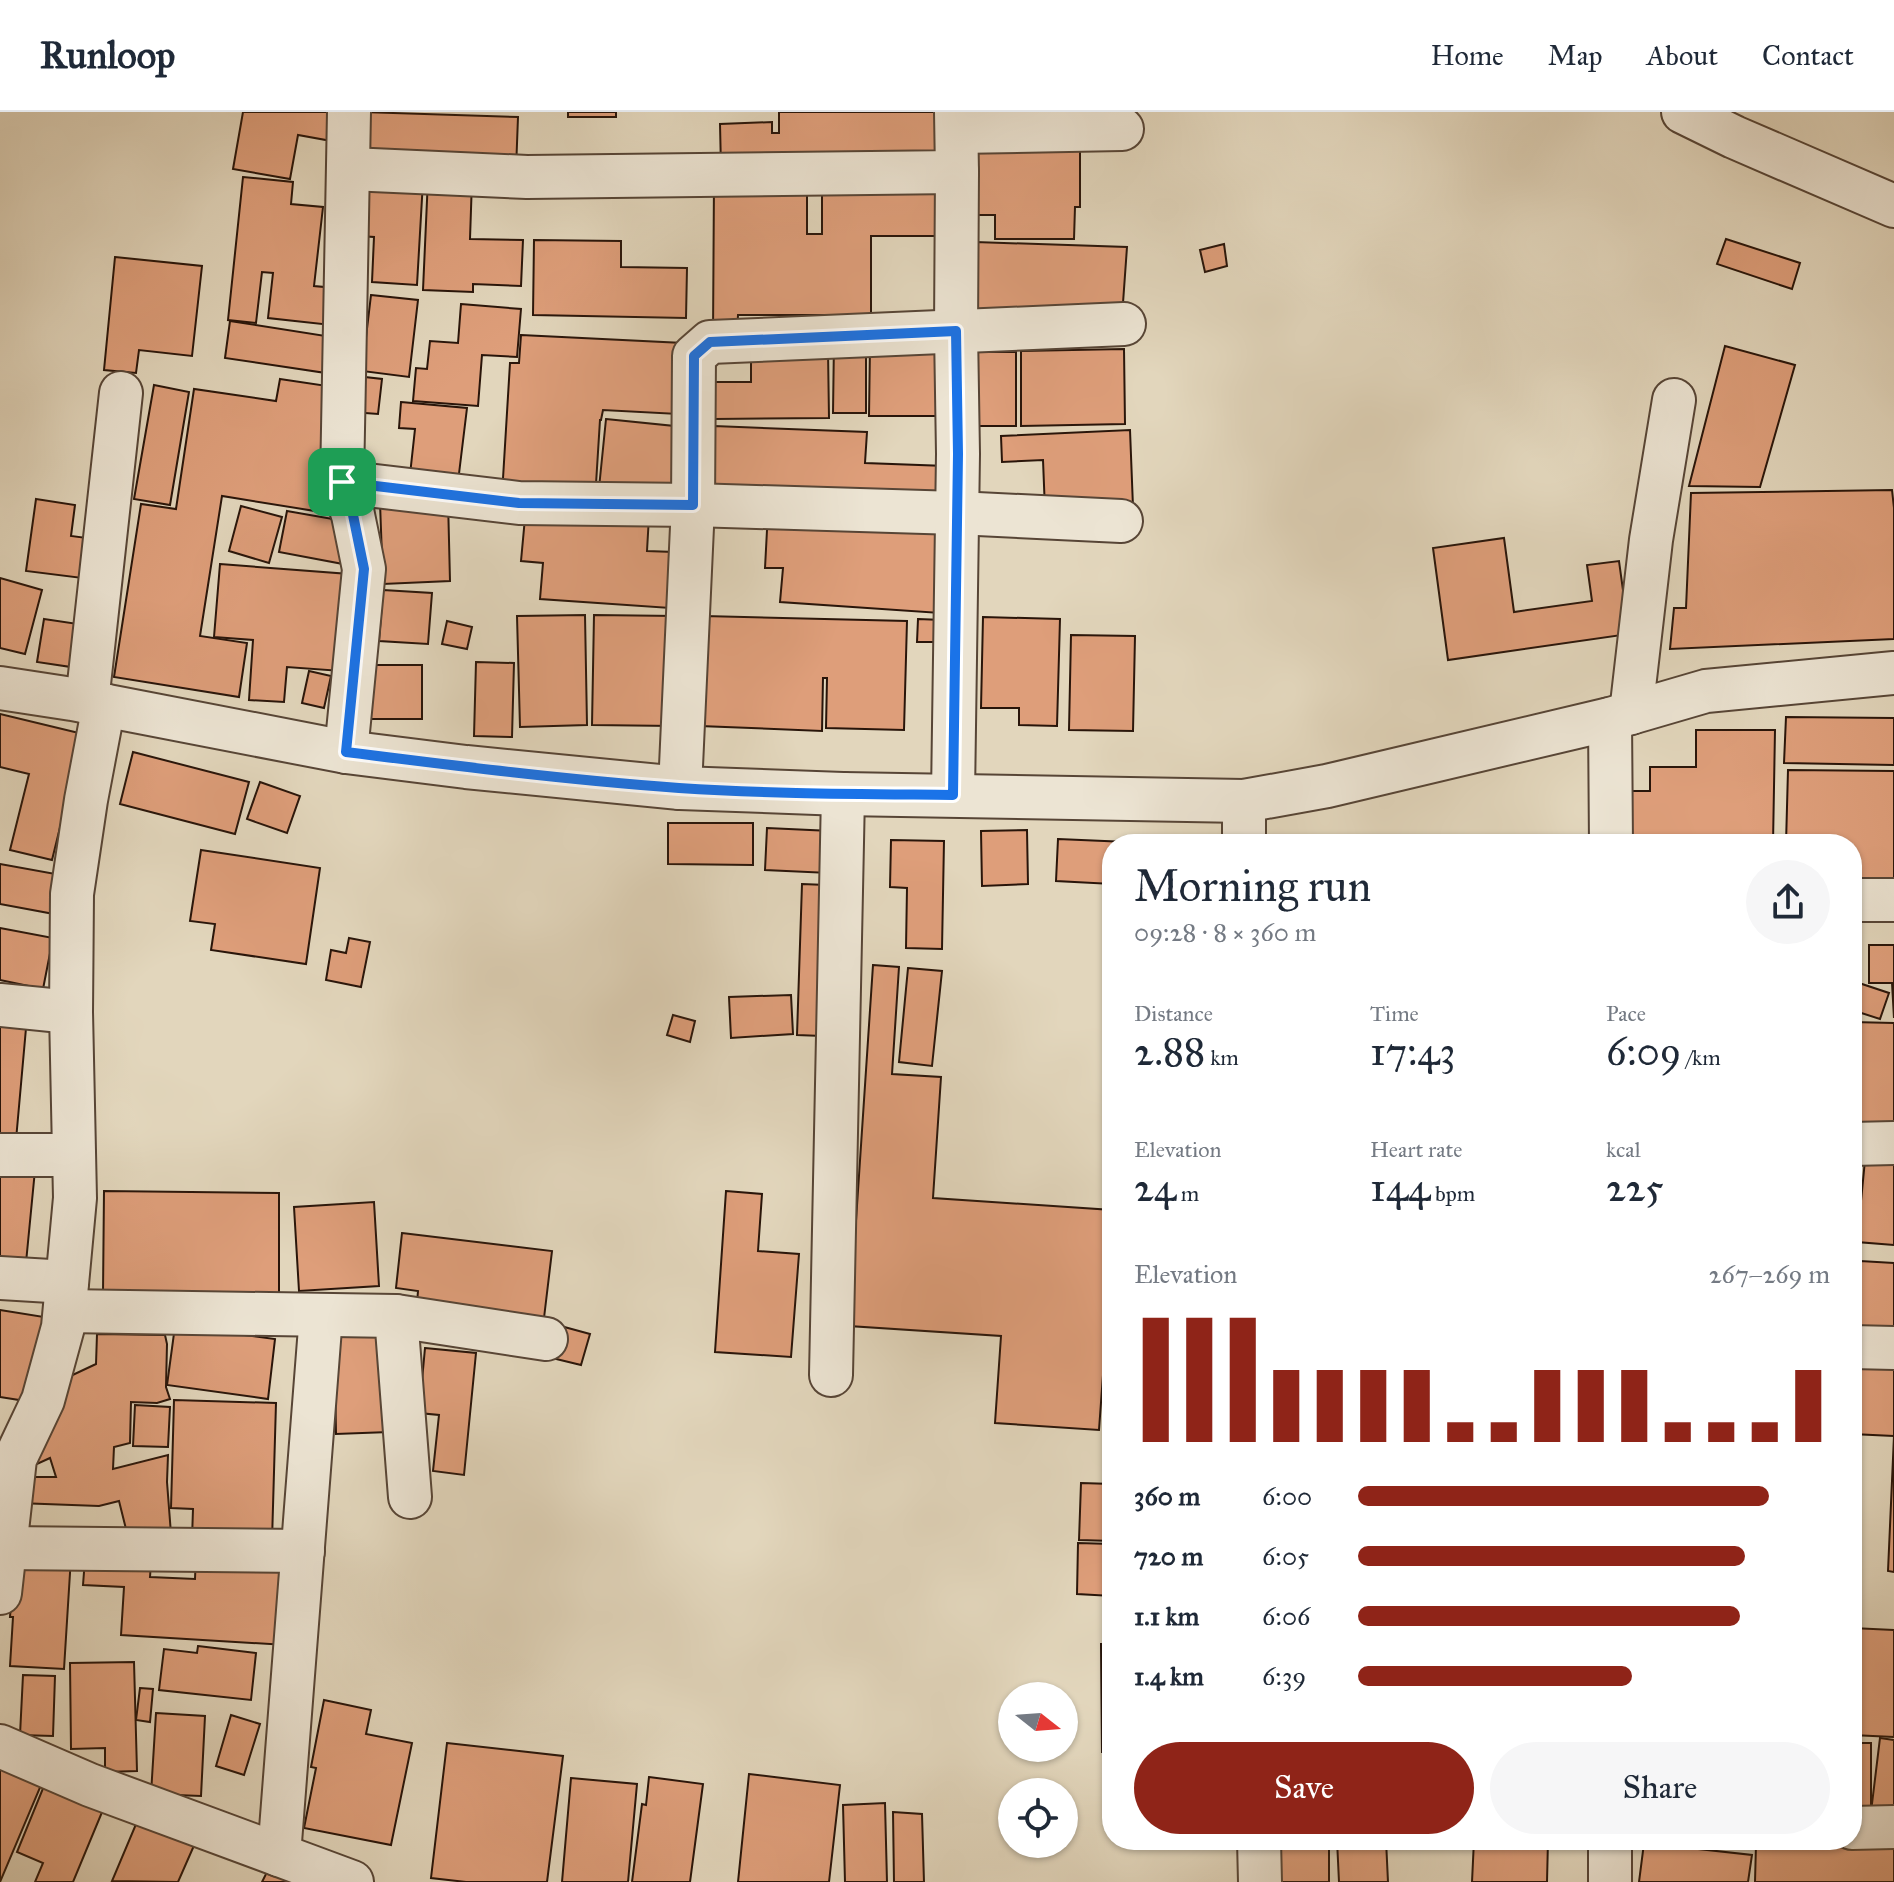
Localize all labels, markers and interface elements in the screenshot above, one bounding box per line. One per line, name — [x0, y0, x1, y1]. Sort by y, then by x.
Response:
text: Runloop — [40, 32, 175, 78]
text: Home — [1431, 38, 1504, 73]
text: Map — [1548, 38, 1602, 73]
text: About — [1646, 38, 1718, 73]
text: Contact — [1762, 38, 1854, 73]
pin — [308, 448, 376, 516]
icon: arrive — [320, 460, 364, 504]
text: Morning run — [1134, 859, 1371, 913]
button: share — [1746, 860, 1830, 944]
text: 09:28 · 8 × 360 m — [1134, 916, 1316, 948]
text: Distance — [1134, 1000, 1213, 1027]
text: Time — [1370, 1000, 1419, 1027]
text: Pace — [1606, 1000, 1646, 1027]
text: 2.88 — [1134, 1027, 1205, 1076]
text: 17:43 — [1370, 1027, 1456, 1076]
text: 6:09 — [1606, 1027, 1681, 1076]
text: km — [1205, 1044, 1239, 1071]
text: /km — [1681, 1044, 1721, 1071]
text: Elevation — [1134, 1136, 1221, 1163]
text: Heart rate — [1370, 1136, 1463, 1163]
text: kcal — [1606, 1136, 1641, 1163]
text: 24 — [1134, 1163, 1176, 1212]
text: 144 — [1370, 1163, 1430, 1212]
text: 225 — [1606, 1163, 1664, 1212]
text: m — [1176, 1180, 1199, 1207]
text: bpm — [1430, 1180, 1475, 1207]
text: Elevation — [1134, 1258, 1237, 1290]
text: 267–269 m — [1709, 1258, 1830, 1290]
text: 360 m — [1134, 1480, 1200, 1512]
text: 6:00 — [1262, 1480, 1312, 1512]
text: 720 m — [1134, 1540, 1203, 1572]
text: 6:05 — [1262, 1540, 1309, 1572]
text: 1.1 km — [1134, 1600, 1199, 1632]
text: 6:06 — [1262, 1600, 1310, 1632]
text: 1.4 km — [1134, 1660, 1204, 1692]
text: 6:39 — [1262, 1660, 1306, 1692]
north arrow — [998, 1682, 1078, 1762]
map controls — [998, 1682, 1078, 1858]
button: Save — [1134, 1742, 1474, 1834]
button: Share — [1490, 1742, 1830, 1834]
button: locate — [998, 1778, 1078, 1858]

